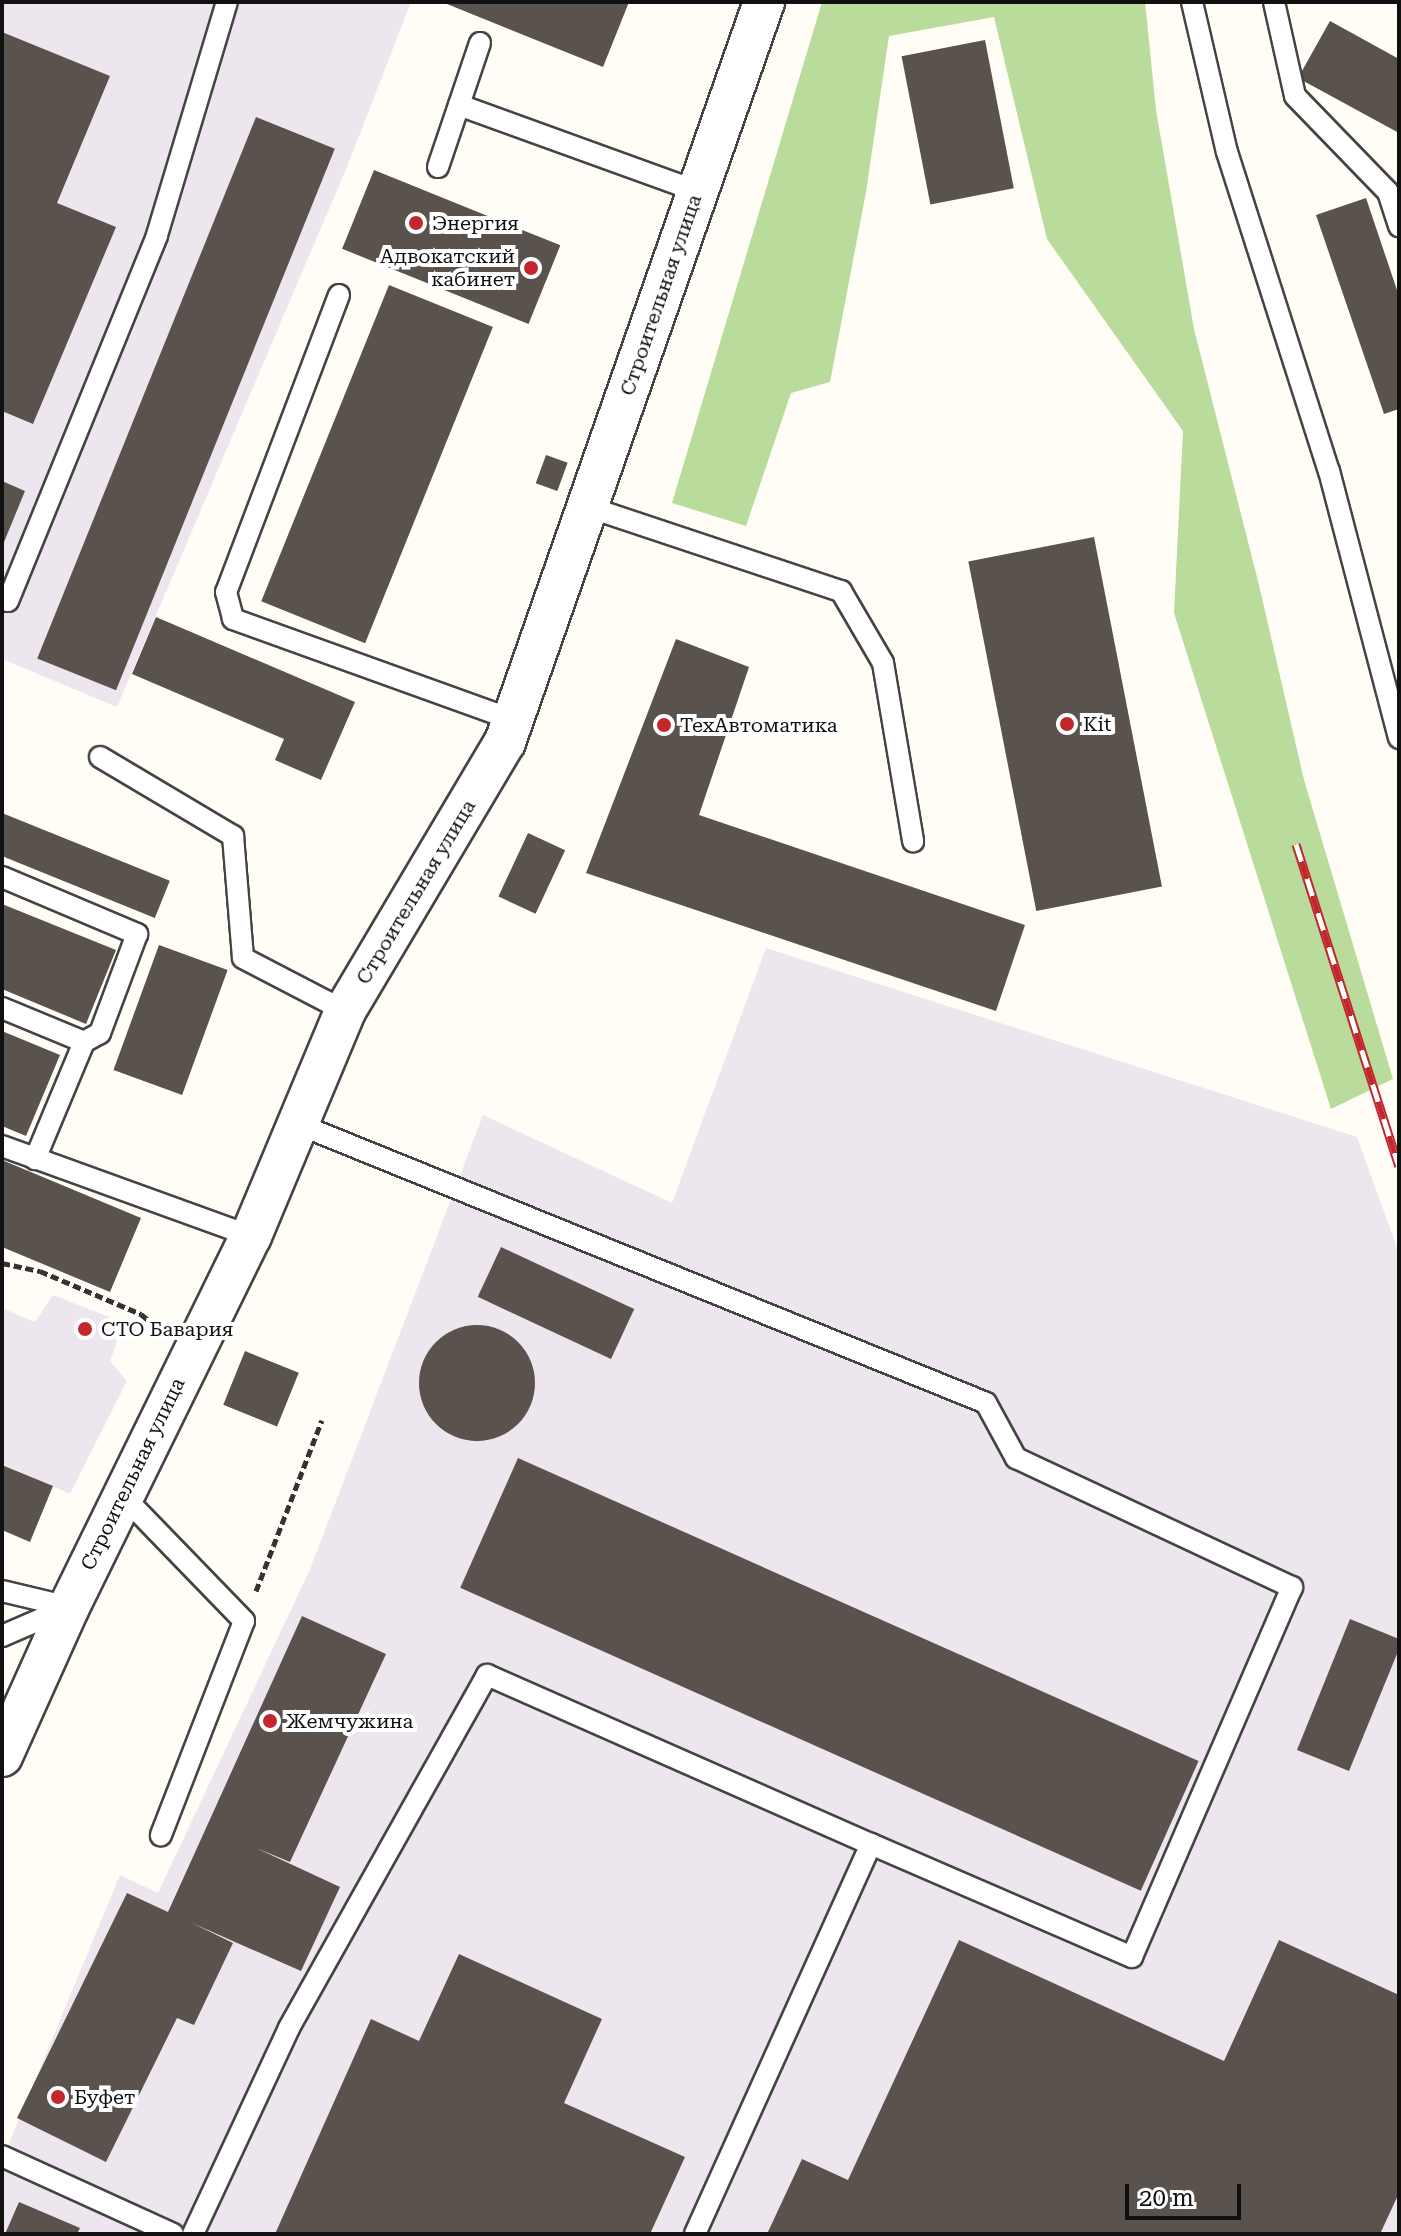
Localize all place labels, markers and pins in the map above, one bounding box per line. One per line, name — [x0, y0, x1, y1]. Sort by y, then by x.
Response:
place label: Энергия — [432, 211, 519, 235]
marker: Энергия — [407, 214, 425, 232]
place label: Адвокатский кабинет — [380, 244, 515, 291]
marker: Адвокатский кабинет — [522, 259, 540, 277]
place label: Kit — [1083, 712, 1111, 736]
place label: ТехАвтоматика — [680, 713, 837, 737]
marker: Kit — [1058, 715, 1076, 733]
marker: ТехАвтоматика — [655, 716, 673, 734]
place label: СТО Бавария — [101, 1317, 233, 1341]
marker: СТО Бавария — [76, 1320, 94, 1338]
place label: Жемчужина — [286, 1709, 413, 1733]
marker: Жемчужина — [261, 1712, 279, 1730]
place label: Буфет — [74, 2085, 135, 2109]
marker: Буфет — [49, 2088, 67, 2106]

